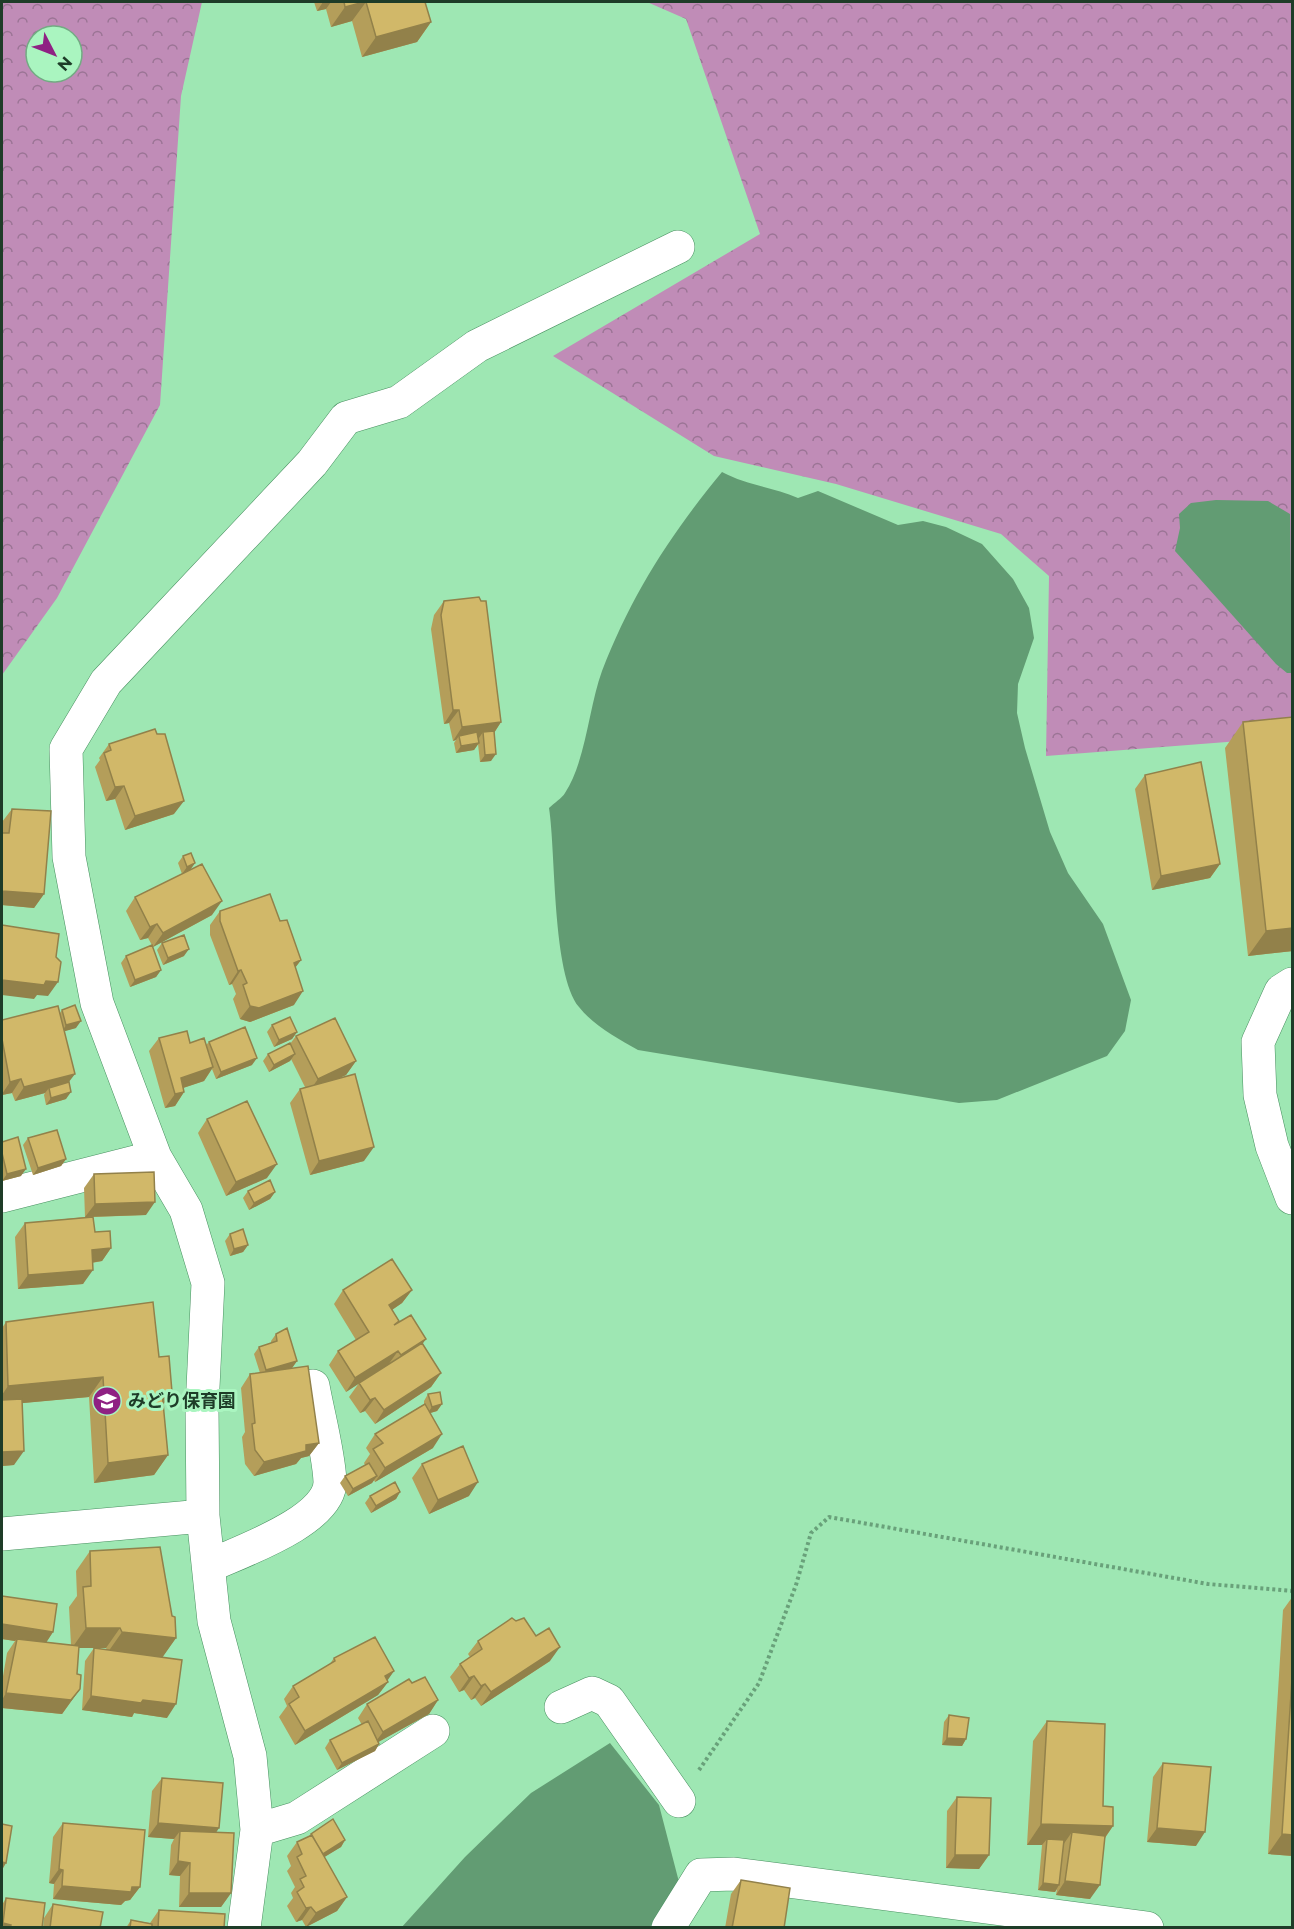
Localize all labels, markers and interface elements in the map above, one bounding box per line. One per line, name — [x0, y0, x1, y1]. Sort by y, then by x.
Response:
north arrow — [24, 24, 84, 84]
text: N — [53, 53, 76, 75]
school or university icon: みどり保育園 — [91, 1385, 123, 1417]
place label: みどり保育園 — [128, 1390, 236, 1412]

